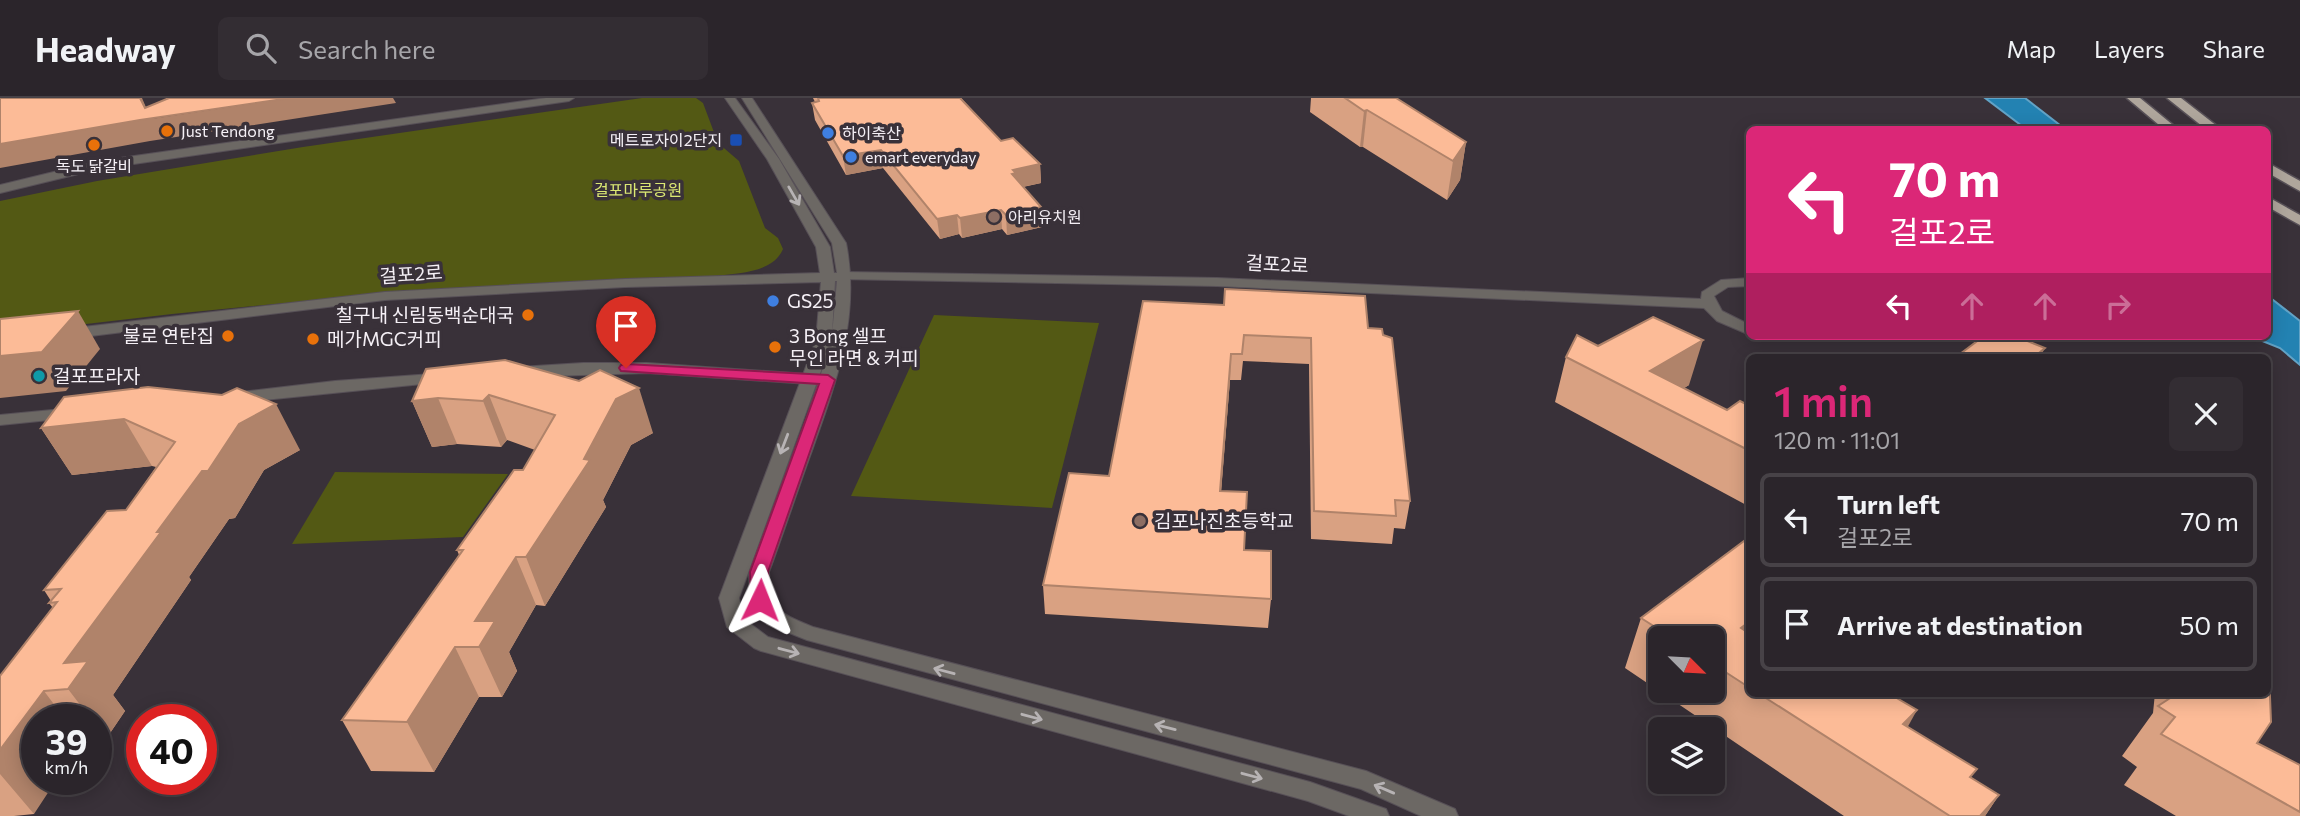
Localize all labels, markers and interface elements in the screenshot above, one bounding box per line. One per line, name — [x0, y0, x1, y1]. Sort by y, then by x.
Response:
search box — [218, 17, 708, 80]
text: Headway — [35, 28, 176, 69]
icon: search — [242, 29, 280, 67]
text: Search here — [298, 33, 436, 64]
text: Map — [2007, 34, 2056, 63]
text: Layers — [2094, 34, 2165, 63]
text: Share — [2203, 34, 2265, 63]
place label: Just Tendong — [181, 121, 275, 140]
marker: Just Tendong — [159, 123, 175, 139]
place label: 하이축산 — [842, 123, 901, 142]
marker: 하이축산 — [820, 125, 836, 141]
place label: 메트로자이2단지 — [610, 130, 722, 149]
marker: 메트로자이2단지 — [728, 132, 744, 148]
marker: 독도 닭갈비 — [86, 137, 102, 153]
place label: emart everyday — [865, 147, 977, 166]
text: 70 m — [1889, 147, 2000, 207]
marker: emart everyday — [843, 149, 859, 165]
icon: left — [1774, 154, 1865, 245]
place label: 독도 닭갈비 — [56, 156, 132, 175]
park label: 걸포마루공원 — [594, 180, 682, 199]
one-way arrow — [787, 186, 801, 206]
place label: 아리유치원 — [1008, 207, 1082, 226]
marker: 아리유치원 — [986, 209, 1002, 225]
text: 걸포2로 — [1889, 211, 1995, 251]
street label: 걸포2로 — [1245, 250, 1309, 277]
street label: 걸포2로 — [379, 260, 443, 287]
icon: left — [1880, 287, 1918, 325]
icon: ahead — [1953, 287, 1991, 325]
icon: ahead — [2026, 287, 2064, 325]
icon: right — [2099, 287, 2137, 325]
place label: GS25 — [787, 289, 834, 312]
marker: GS25 — [765, 293, 781, 309]
pin — [596, 296, 656, 368]
place label: 칠구내 신림동백순대국 — [336, 303, 514, 326]
marker: 칠구내 신림동백순대국 — [520, 307, 536, 323]
icon: arrive — [607, 307, 645, 345]
place label: 불로 연탄집 — [123, 324, 214, 347]
place label: 3 Bong 셀프 무인 라면 & 커피 — [789, 324, 919, 369]
place label: 메가MGC커피 — [327, 327, 442, 350]
marker: 불로 연탄집 — [220, 328, 236, 344]
marker: 메가MGC커피 — [305, 331, 321, 347]
marker: 3 Bong 셀프 무인 라면 & 커피 — [767, 339, 783, 355]
place label: 걸포프라자 — [53, 364, 140, 387]
marker: 걸포프라자 — [31, 368, 47, 384]
text: 1 min — [1774, 374, 1873, 426]
button: close — [2169, 377, 2243, 451]
text: 120 m · 11:01 — [1774, 426, 1900, 454]
one-way arrow — [777, 432, 789, 454]
text: Turn left — [1837, 488, 1940, 519]
icon: left — [1778, 501, 1816, 539]
text: 70 m — [2181, 505, 2239, 536]
place label: 김포나진초등학교 — [1154, 509, 1294, 532]
marker: 김포나진초등학교 — [1132, 513, 1148, 529]
text: 걸포2로 — [1837, 523, 1913, 551]
position arrow — [723, 563, 797, 637]
icon: arrive — [1778, 605, 1816, 643]
text: Arrive at destination — [1837, 609, 2083, 640]
text: 50 m — [2179, 609, 2239, 640]
north arrow — [1648, 626, 1726, 704]
map controls — [1648, 626, 1725, 794]
one-way arrow — [777, 645, 800, 658]
one-way arrow — [933, 664, 956, 677]
speed limit sign: 40 — [126, 704, 217, 795]
one-way arrow — [1020, 711, 1043, 724]
button: layers — [1648, 717, 1725, 794]
text: 39 — [46, 719, 87, 762]
one-way arrow — [1154, 720, 1177, 733]
text: km/h — [45, 756, 88, 778]
one-way arrow — [1241, 771, 1263, 784]
one-way arrow — [1373, 781, 1395, 794]

